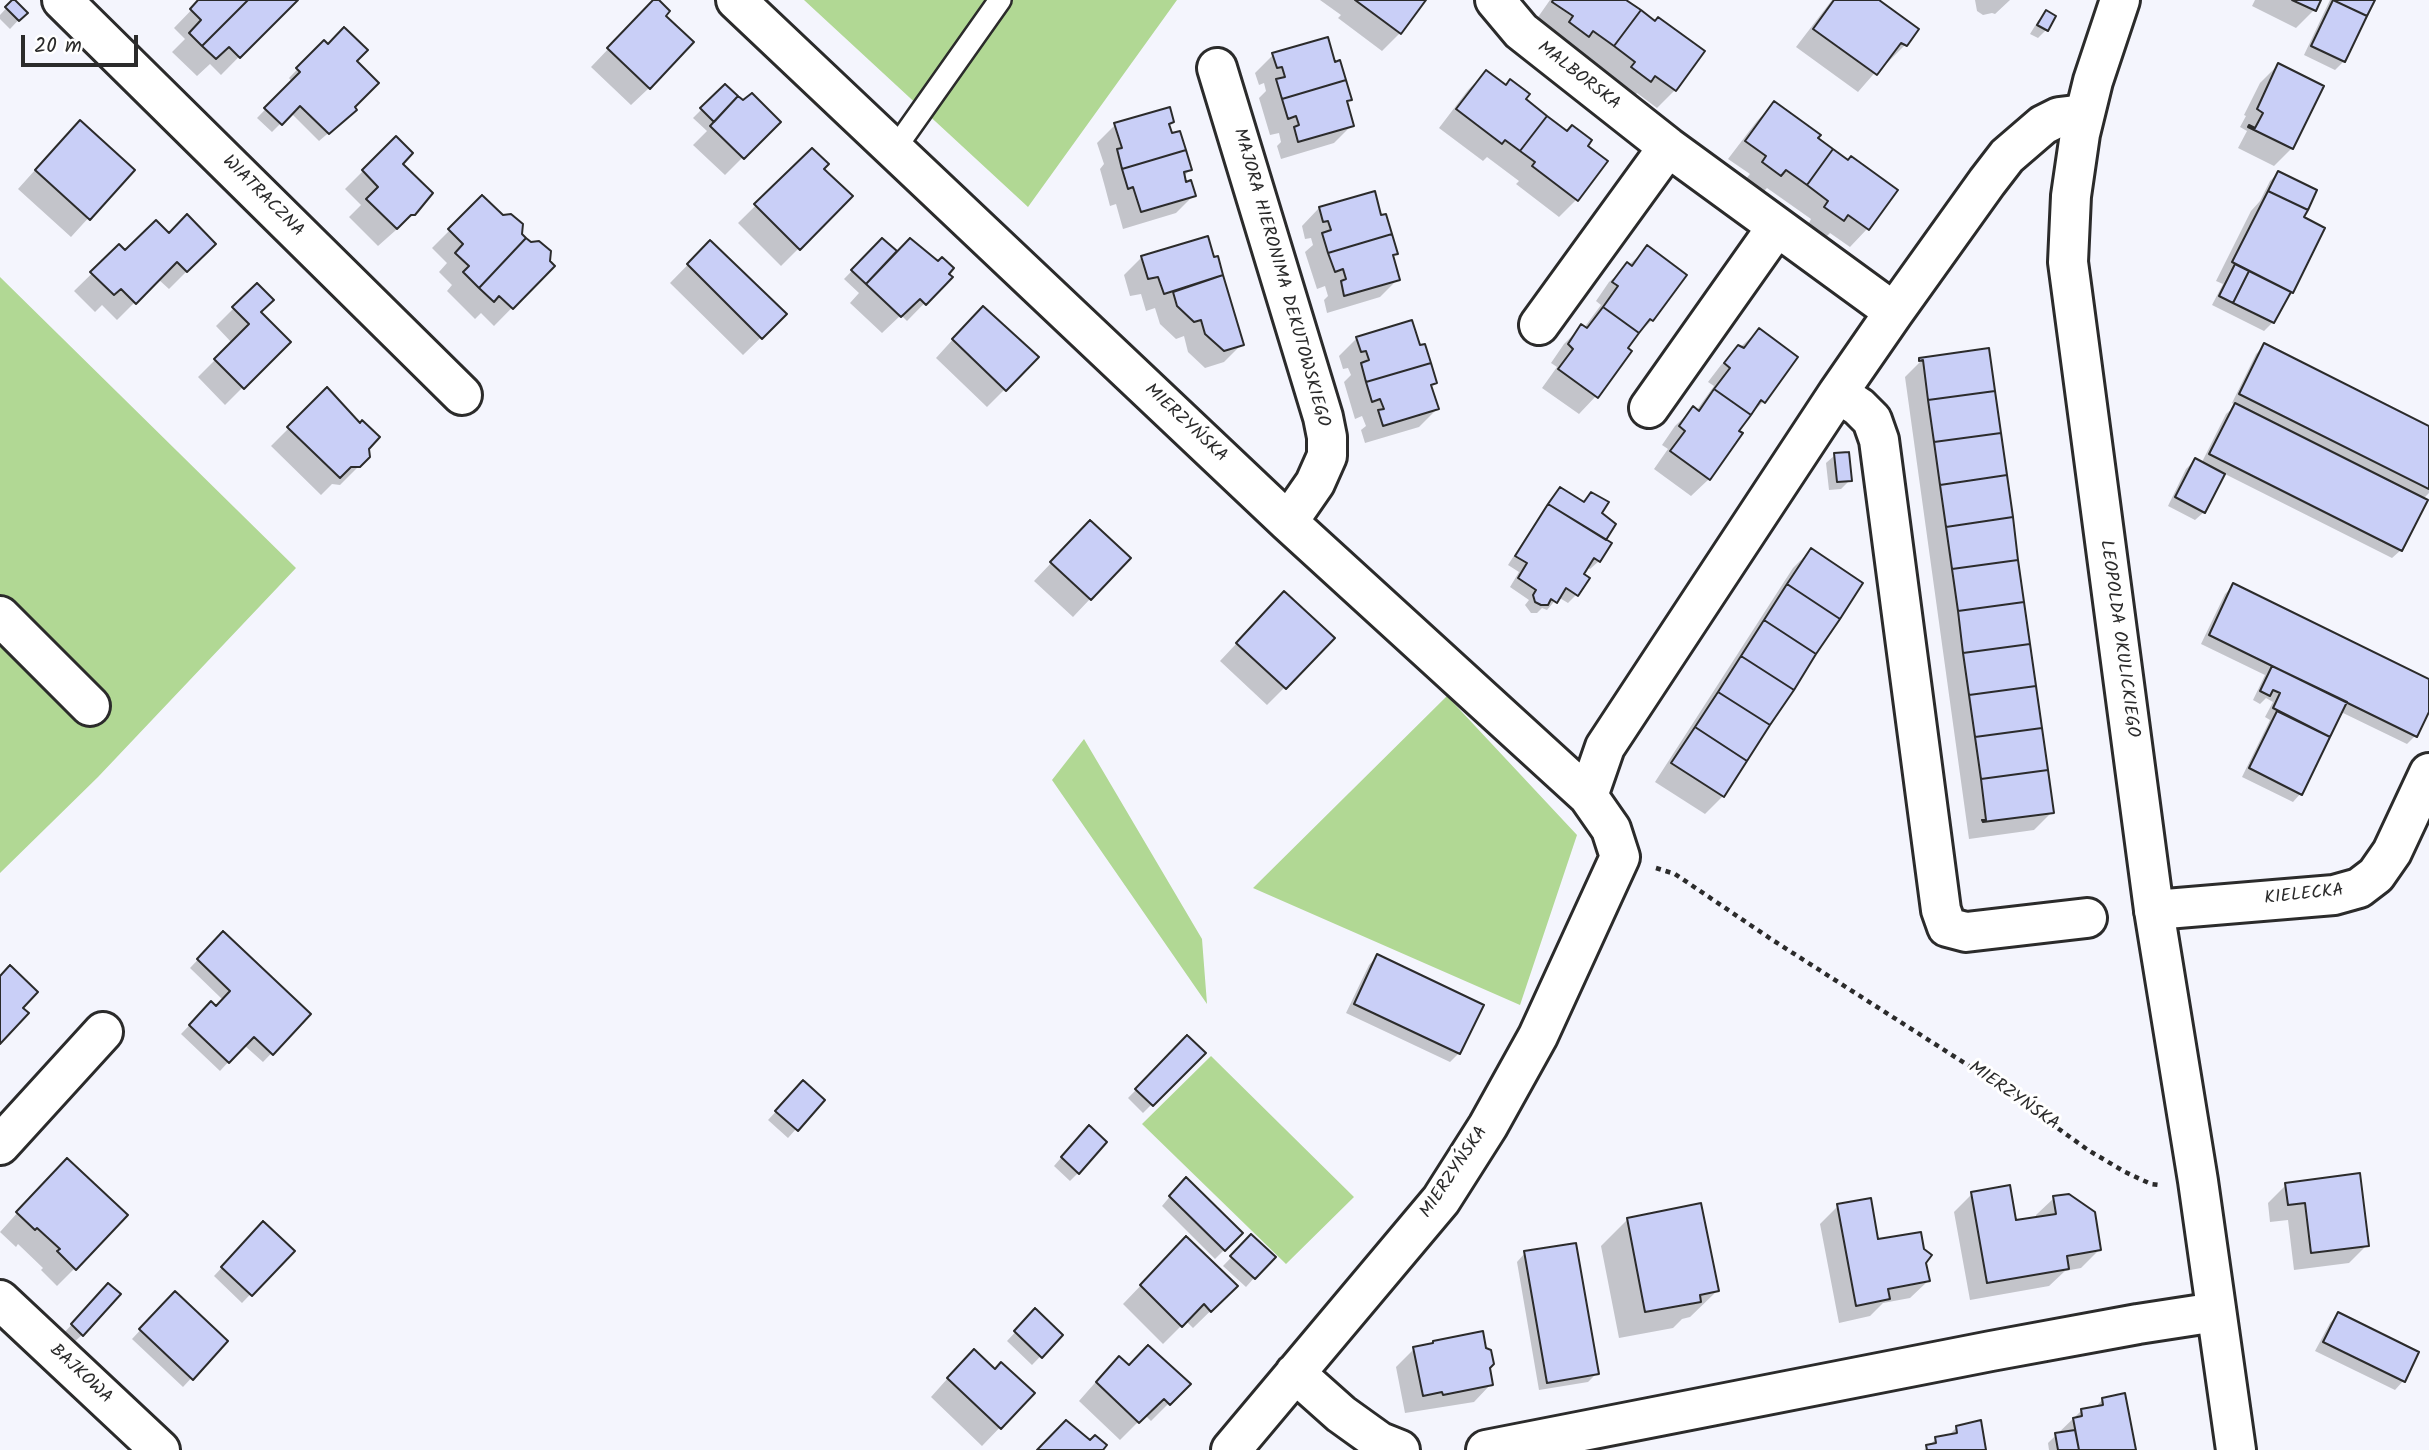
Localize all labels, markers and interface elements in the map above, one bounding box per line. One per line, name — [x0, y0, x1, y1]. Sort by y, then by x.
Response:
scale bar — [24, 21, 142, 65]
text: 20 m — [34, 30, 82, 63]
street label: MALBORSKA — [1532, 38, 1624, 116]
street label: MAJORA HIERONIMA DEKUTOWSKIEGO — [1227, 126, 1333, 430]
street label: WIATRACZNA — [217, 152, 307, 242]
street label: MIERZYŃSKA — [1139, 380, 1231, 468]
street label: LEOPOLDA OKULICKIEGO — [2093, 539, 2143, 739]
street label: KIELECKA — [2263, 881, 2345, 911]
street label: MIERZYŃSKA — [1964, 1058, 2062, 1136]
street label: MIERZYŃSKA — [1417, 1123, 1493, 1223]
street label: BAJKOWA — [44, 1341, 116, 1409]

